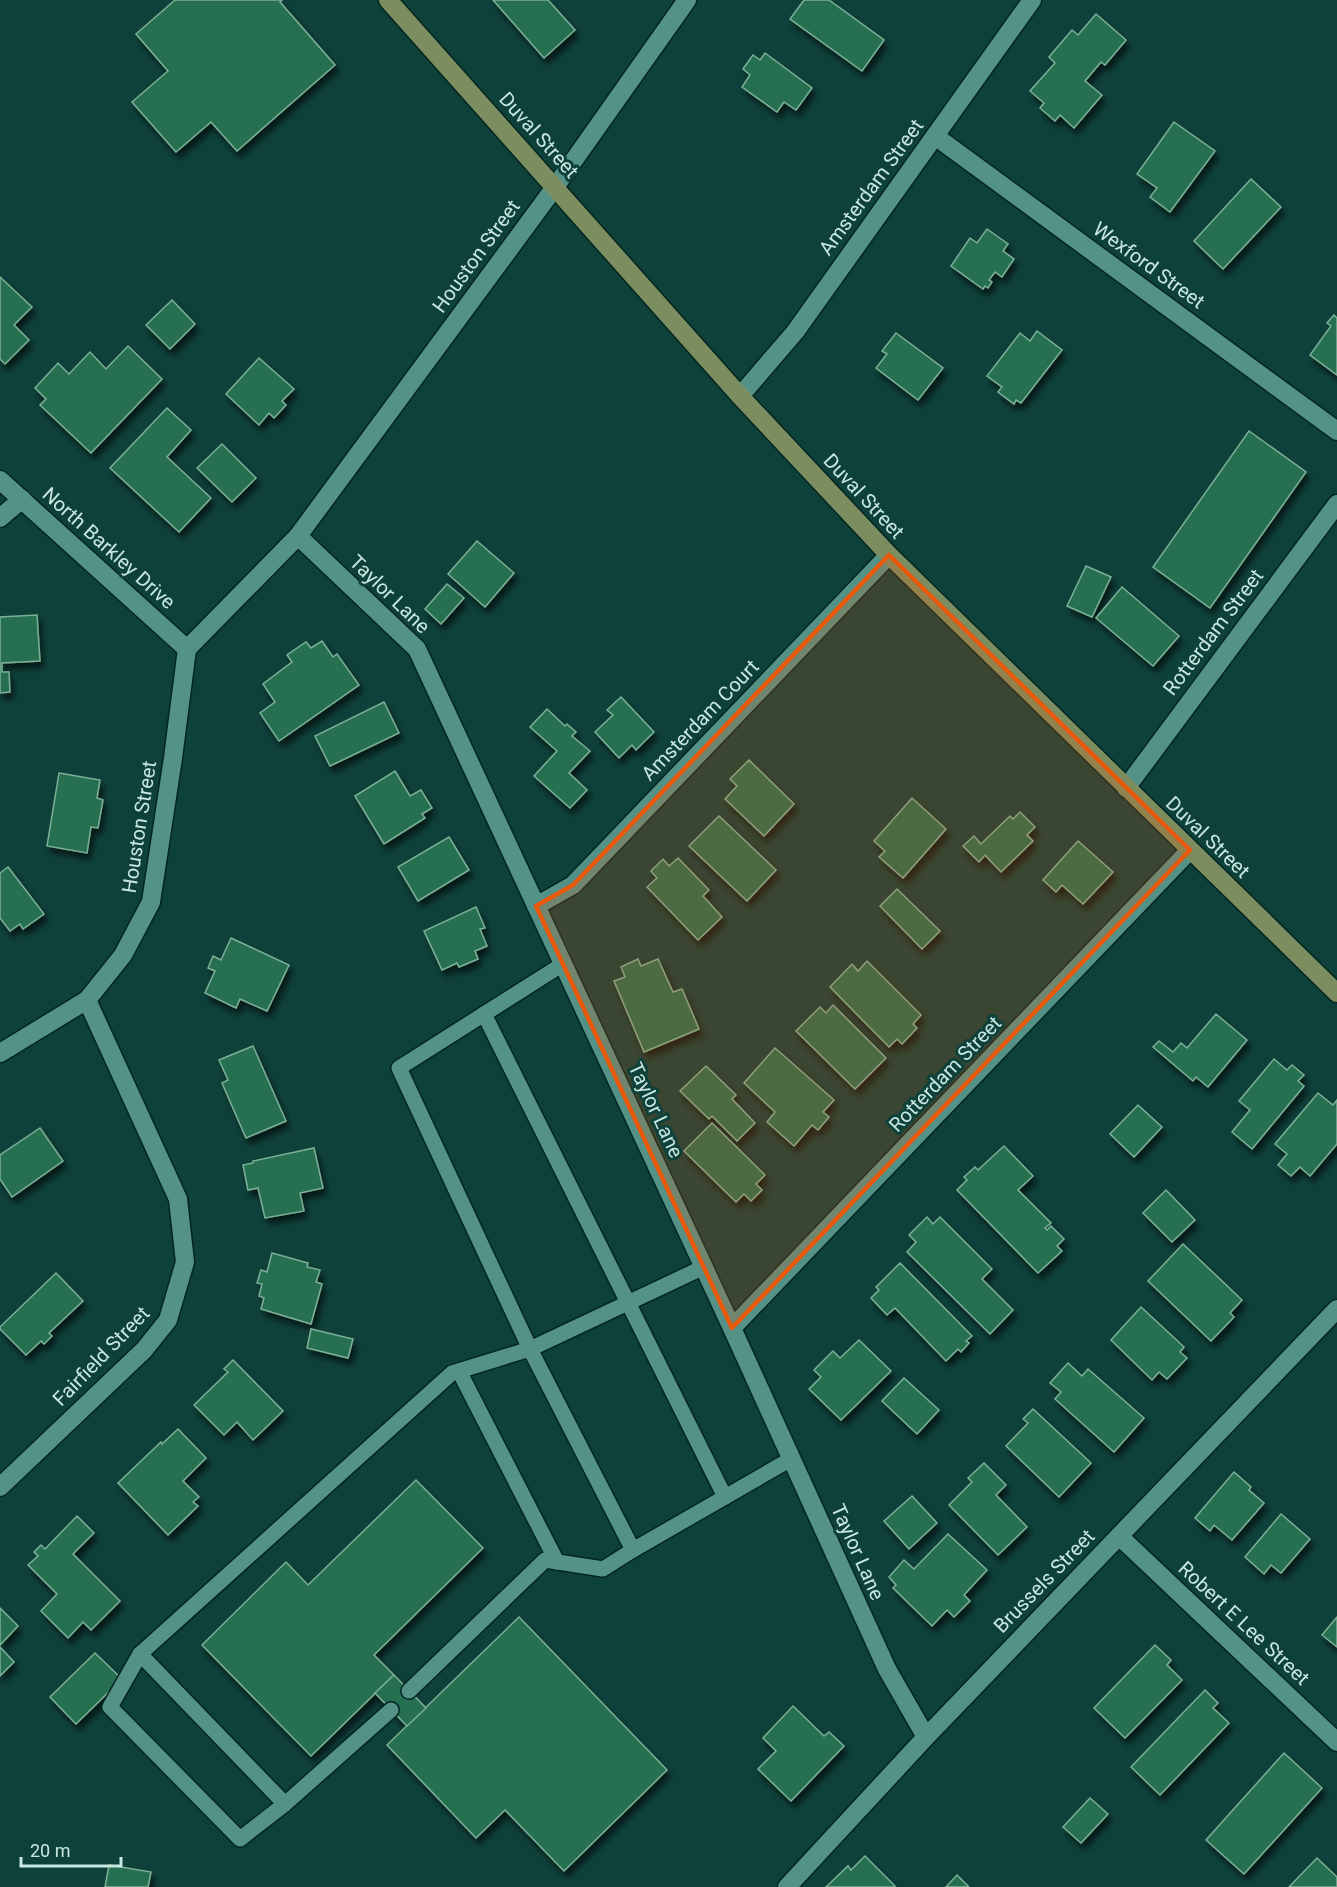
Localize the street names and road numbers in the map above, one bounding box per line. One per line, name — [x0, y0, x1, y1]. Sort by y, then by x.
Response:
street label: Duval Street — [494, 87, 584, 183]
street label: Amsterdam Street — [814, 114, 928, 260]
street label: Houston Street — [427, 195, 525, 317]
street label: Wexford Street — [1089, 217, 1209, 313]
street label: Duval Street — [819, 449, 909, 543]
street label: North Barkley Drive — [38, 482, 180, 614]
street label: Taylor Lane — [345, 550, 435, 638]
street label: Rotterdam Street — [1158, 564, 1268, 700]
street label: Amsterdam Court — [636, 655, 764, 785]
street label: Houston Street — [117, 759, 161, 895]
street label: Duval Street — [1161, 791, 1255, 883]
street label: Rotterdam Street — [884, 1011, 1006, 1137]
street label: Taylor Lane — [623, 1059, 689, 1161]
street label: Fairfield Street — [48, 1301, 154, 1411]
street label: Taylor Lane — [826, 1500, 890, 1604]
street label: Brussels Street — [989, 1524, 1099, 1638]
street label: Robert E Lee Street — [1174, 1556, 1314, 1690]

